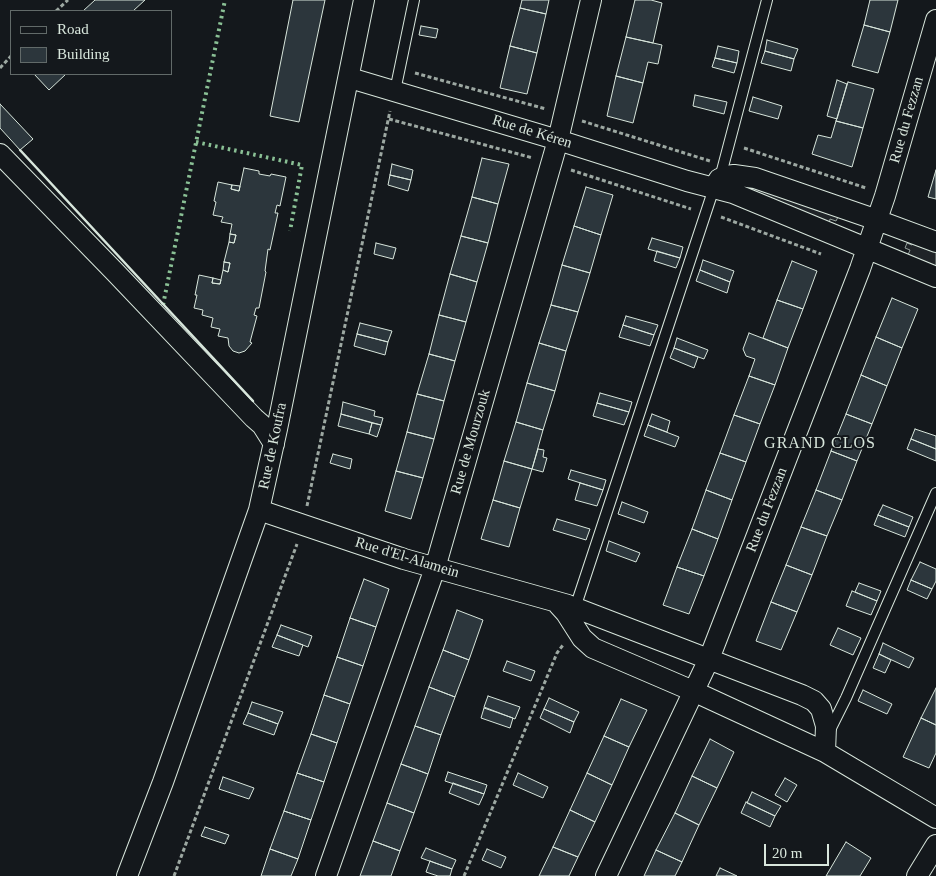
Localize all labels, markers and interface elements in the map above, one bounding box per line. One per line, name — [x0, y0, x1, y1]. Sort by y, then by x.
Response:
legend — [10, 10, 172, 75]
text: Road — [57, 21, 89, 37]
text: Building — [57, 46, 110, 62]
street label: Rue du Fezzan — [886, 75, 928, 165]
street label: Rue de Kéren — [490, 111, 574, 153]
street label: Rue de Mourzouk — [447, 387, 495, 497]
street label: Rue de Koufra — [255, 401, 291, 491]
district label: GRAND CLOS — [763, 434, 877, 454]
street label: Rue du Fezzan — [743, 465, 791, 555]
street label: Rue d'El-Alamein — [353, 534, 461, 582]
scale bar — [766, 834, 831, 866]
text: 20 m — [772, 845, 802, 861]

